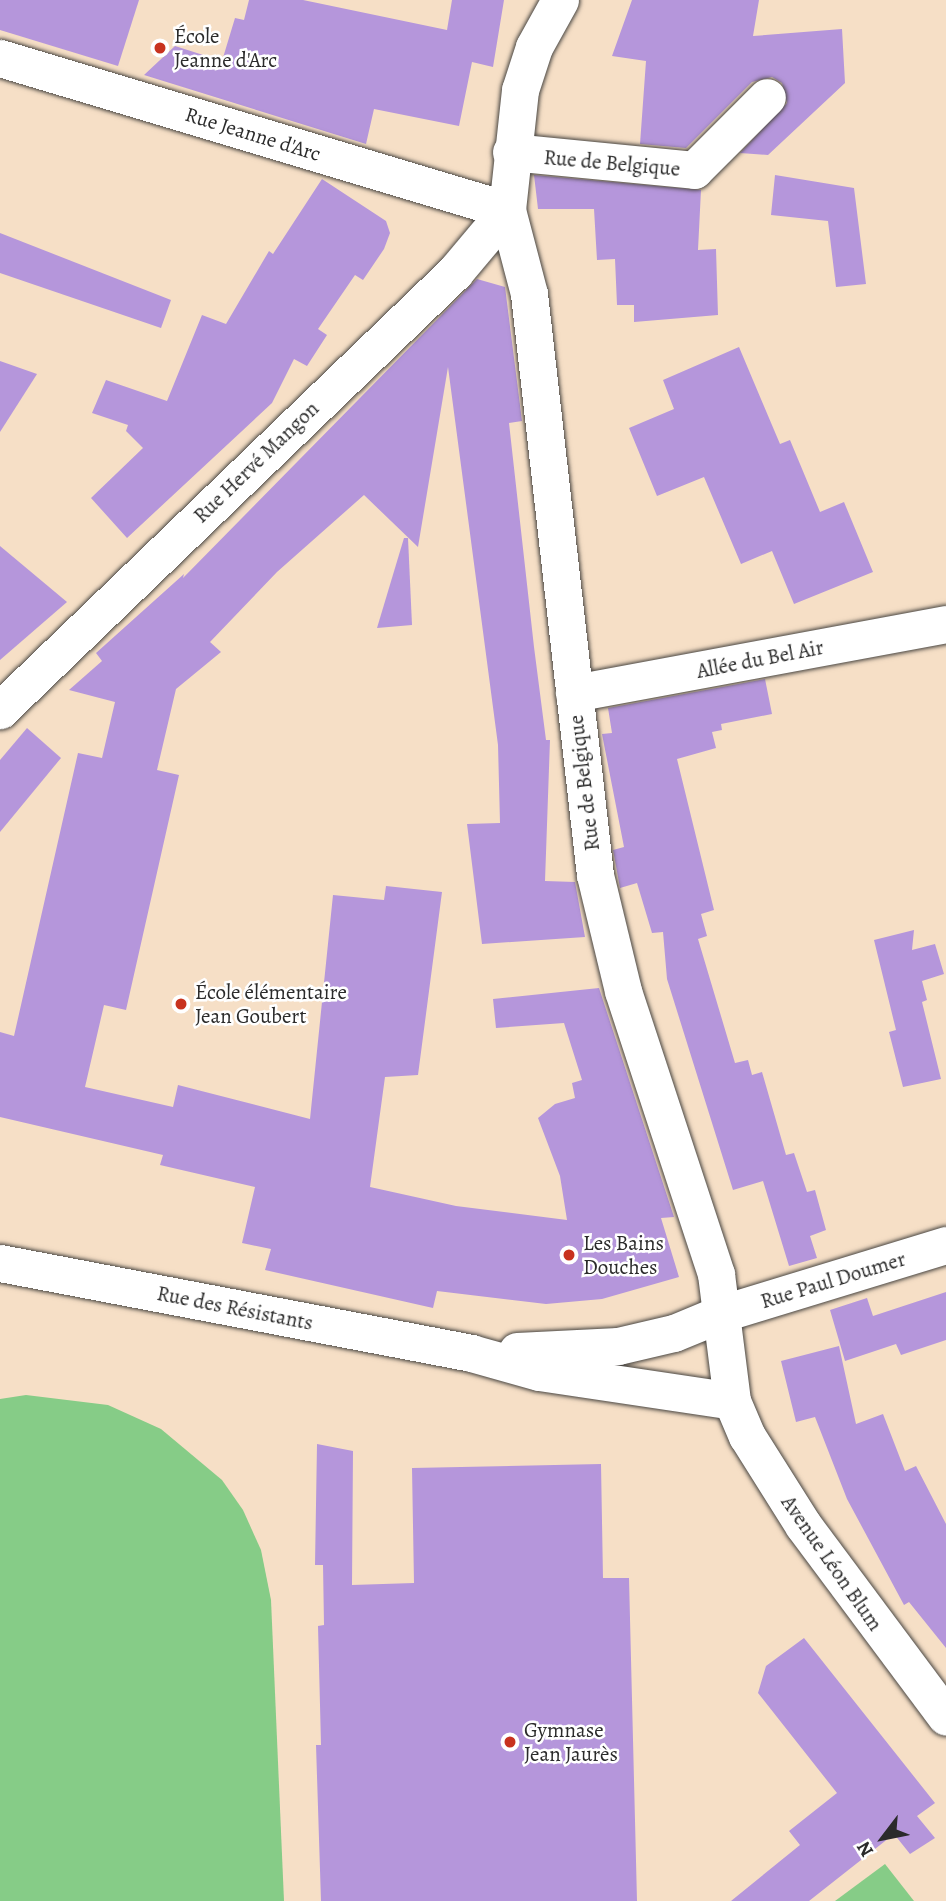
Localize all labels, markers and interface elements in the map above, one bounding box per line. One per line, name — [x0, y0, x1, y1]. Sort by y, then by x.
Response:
place label: École Jeanne d'Arc — [174, 23, 277, 73]
marker: École Jeanne d'Arc — [152, 40, 168, 56]
street label: Rue Jeanne d'Arc — [182, 101, 324, 167]
street label: Rue de Belgique — [543, 144, 681, 182]
street label: Rue Hervé Mangon — [188, 396, 324, 528]
street label: Allée du Bel Air — [694, 634, 826, 684]
street label: Rue de Belgique — [563, 714, 605, 852]
place label: École élémentaire Jean Goubert — [195, 979, 347, 1029]
marker: École élémentaire Jean Goubert — [173, 996, 189, 1012]
place label: Les Bains Douches — [583, 1230, 664, 1280]
street label: Rue Paul Doumer — [757, 1246, 909, 1314]
marker: Les Bains Douches — [561, 1247, 577, 1263]
street label: Rue des Résistants — [155, 1281, 315, 1335]
street label: Avenue Léon Blum — [776, 1490, 888, 1636]
place label: Gymnase Jean Jaurès — [524, 1717, 618, 1767]
marker: Gymnase Jean Jaurès — [502, 1734, 518, 1750]
north arrow — [848, 1803, 918, 1873]
text: N — [850, 1836, 880, 1862]

